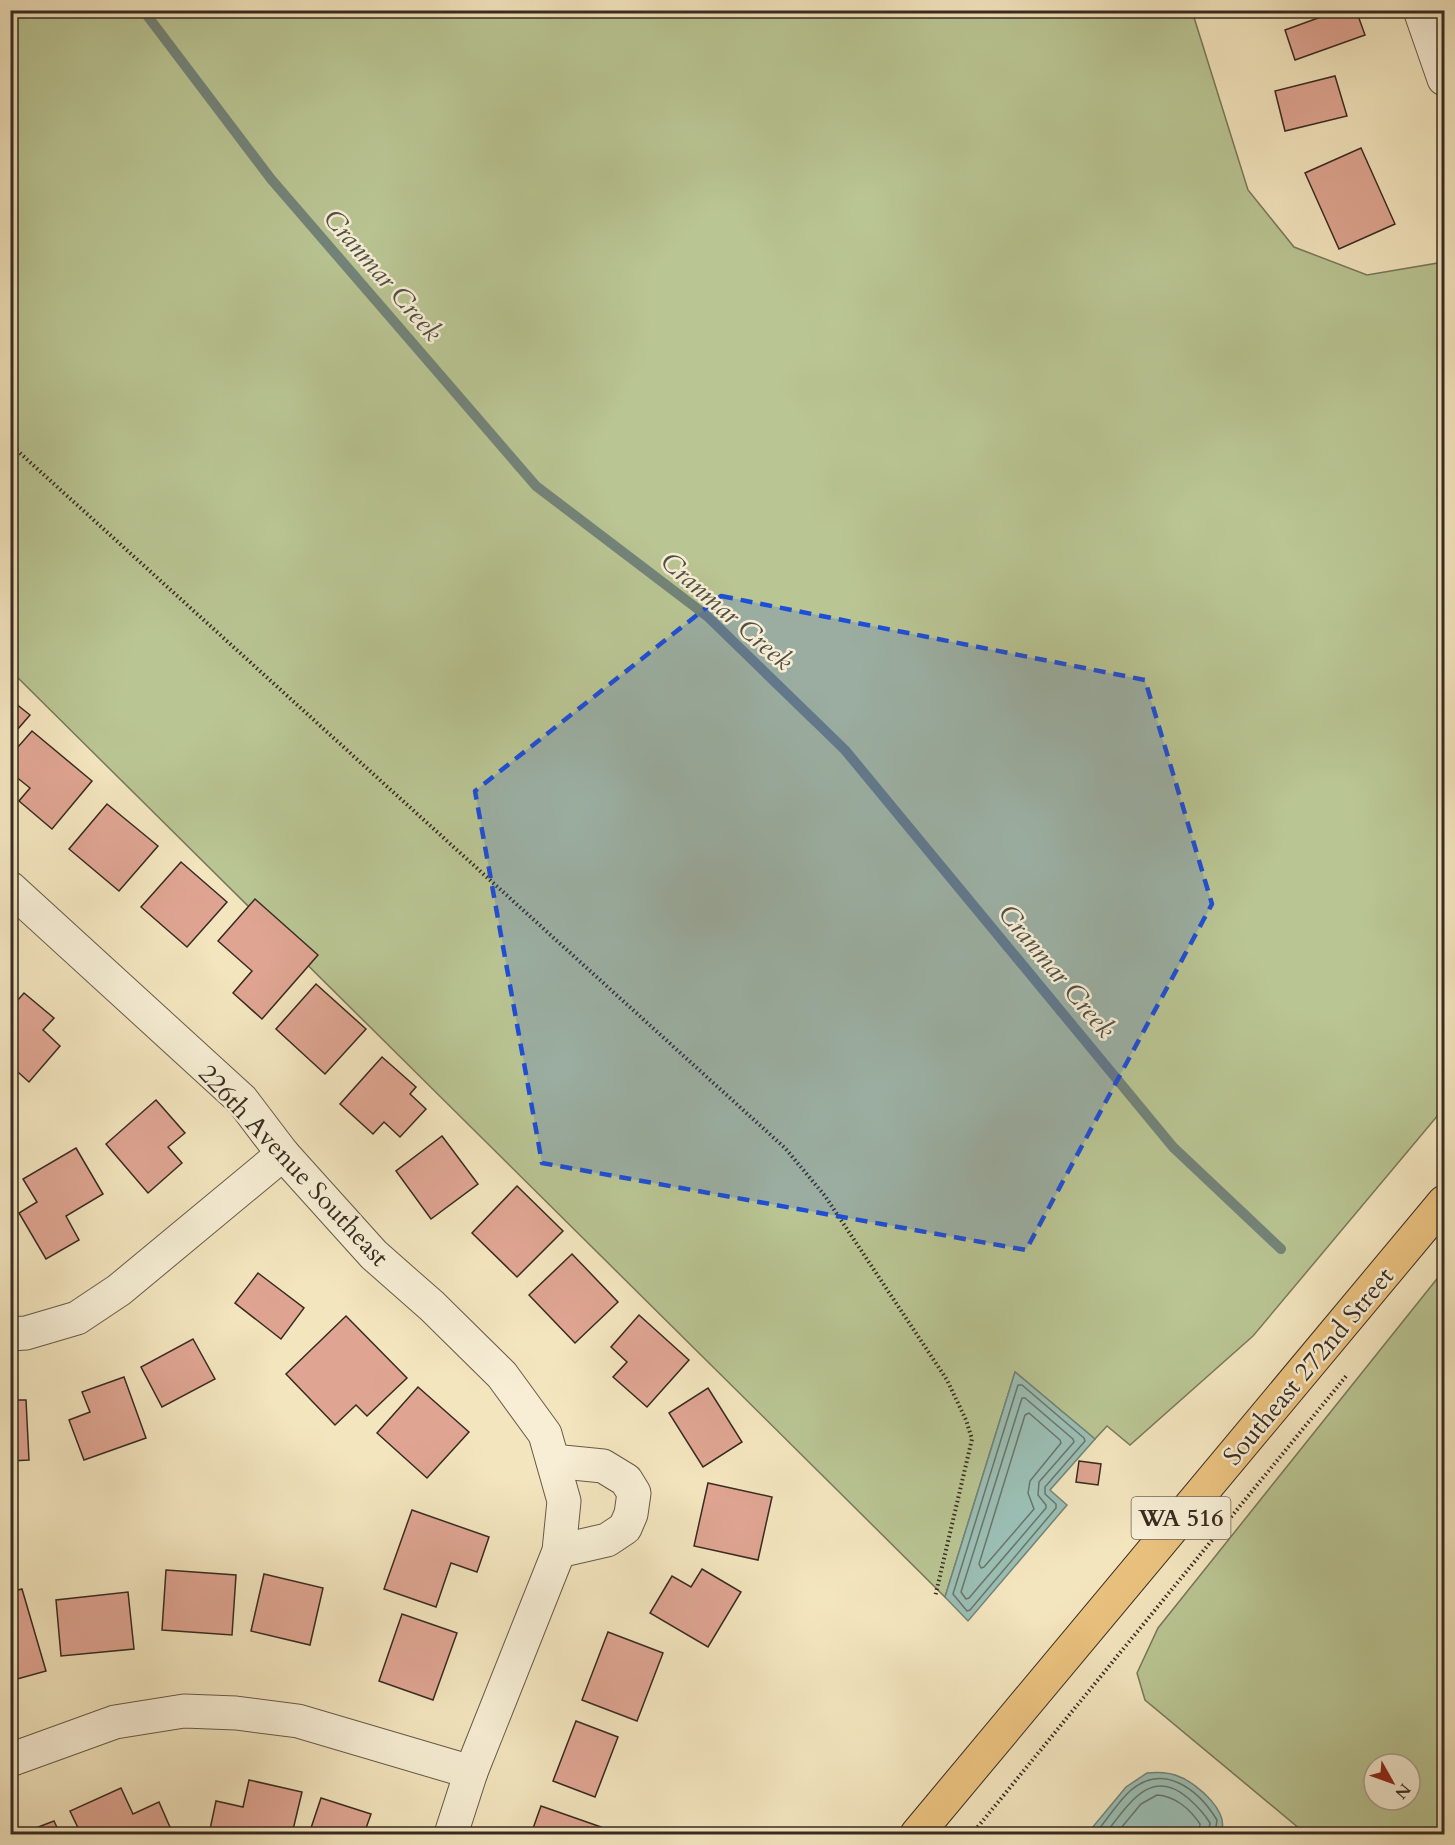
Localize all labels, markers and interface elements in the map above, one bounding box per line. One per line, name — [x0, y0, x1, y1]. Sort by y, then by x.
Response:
water label: Cranmar Creek — [315, 201, 451, 350]
water label: Cranmar Creek — [652, 543, 801, 680]
water label: Cranmar Creek — [989, 896, 1124, 1047]
street label: 226th Avenue Southeast — [191, 1057, 397, 1274]
street label: Southeast 272nd Street — [1215, 1260, 1402, 1473]
road number: WA 516 — [1132, 1497, 1230, 1539]
north arrow — [1362, 1752, 1422, 1812]
text: N — [1390, 1779, 1416, 1803]

